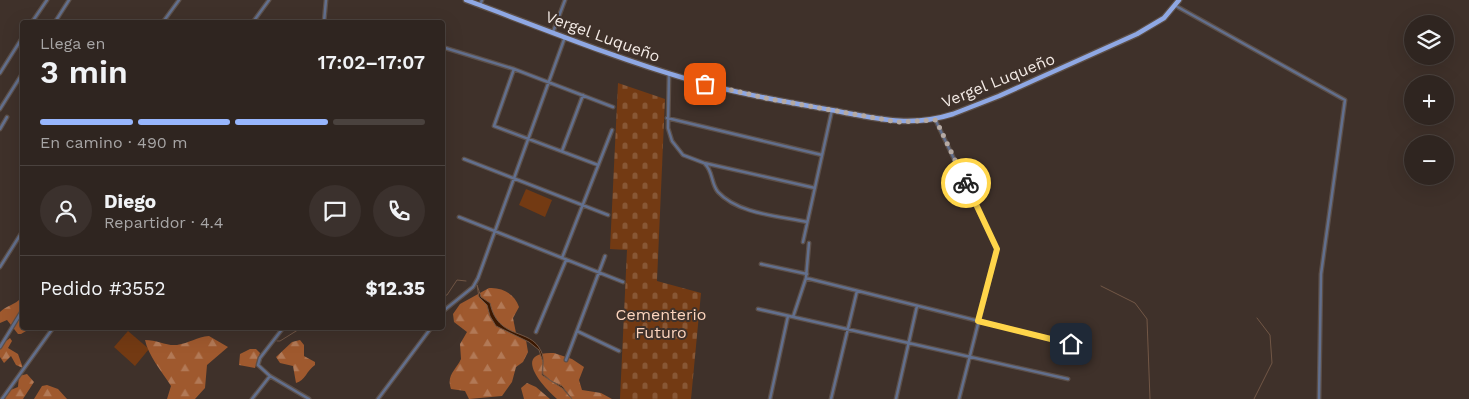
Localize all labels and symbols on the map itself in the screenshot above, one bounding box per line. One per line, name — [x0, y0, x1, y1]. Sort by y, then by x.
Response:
street label: Vergel Luqueño — [543, 7, 663, 66]
street label: Vergel Luqueño — [939, 49, 1058, 112]
pin — [684, 63, 726, 105]
courier — [941, 158, 991, 208]
park label: Cementerio Futuro — [616, 305, 706, 342]
pin — [1050, 323, 1092, 365]

